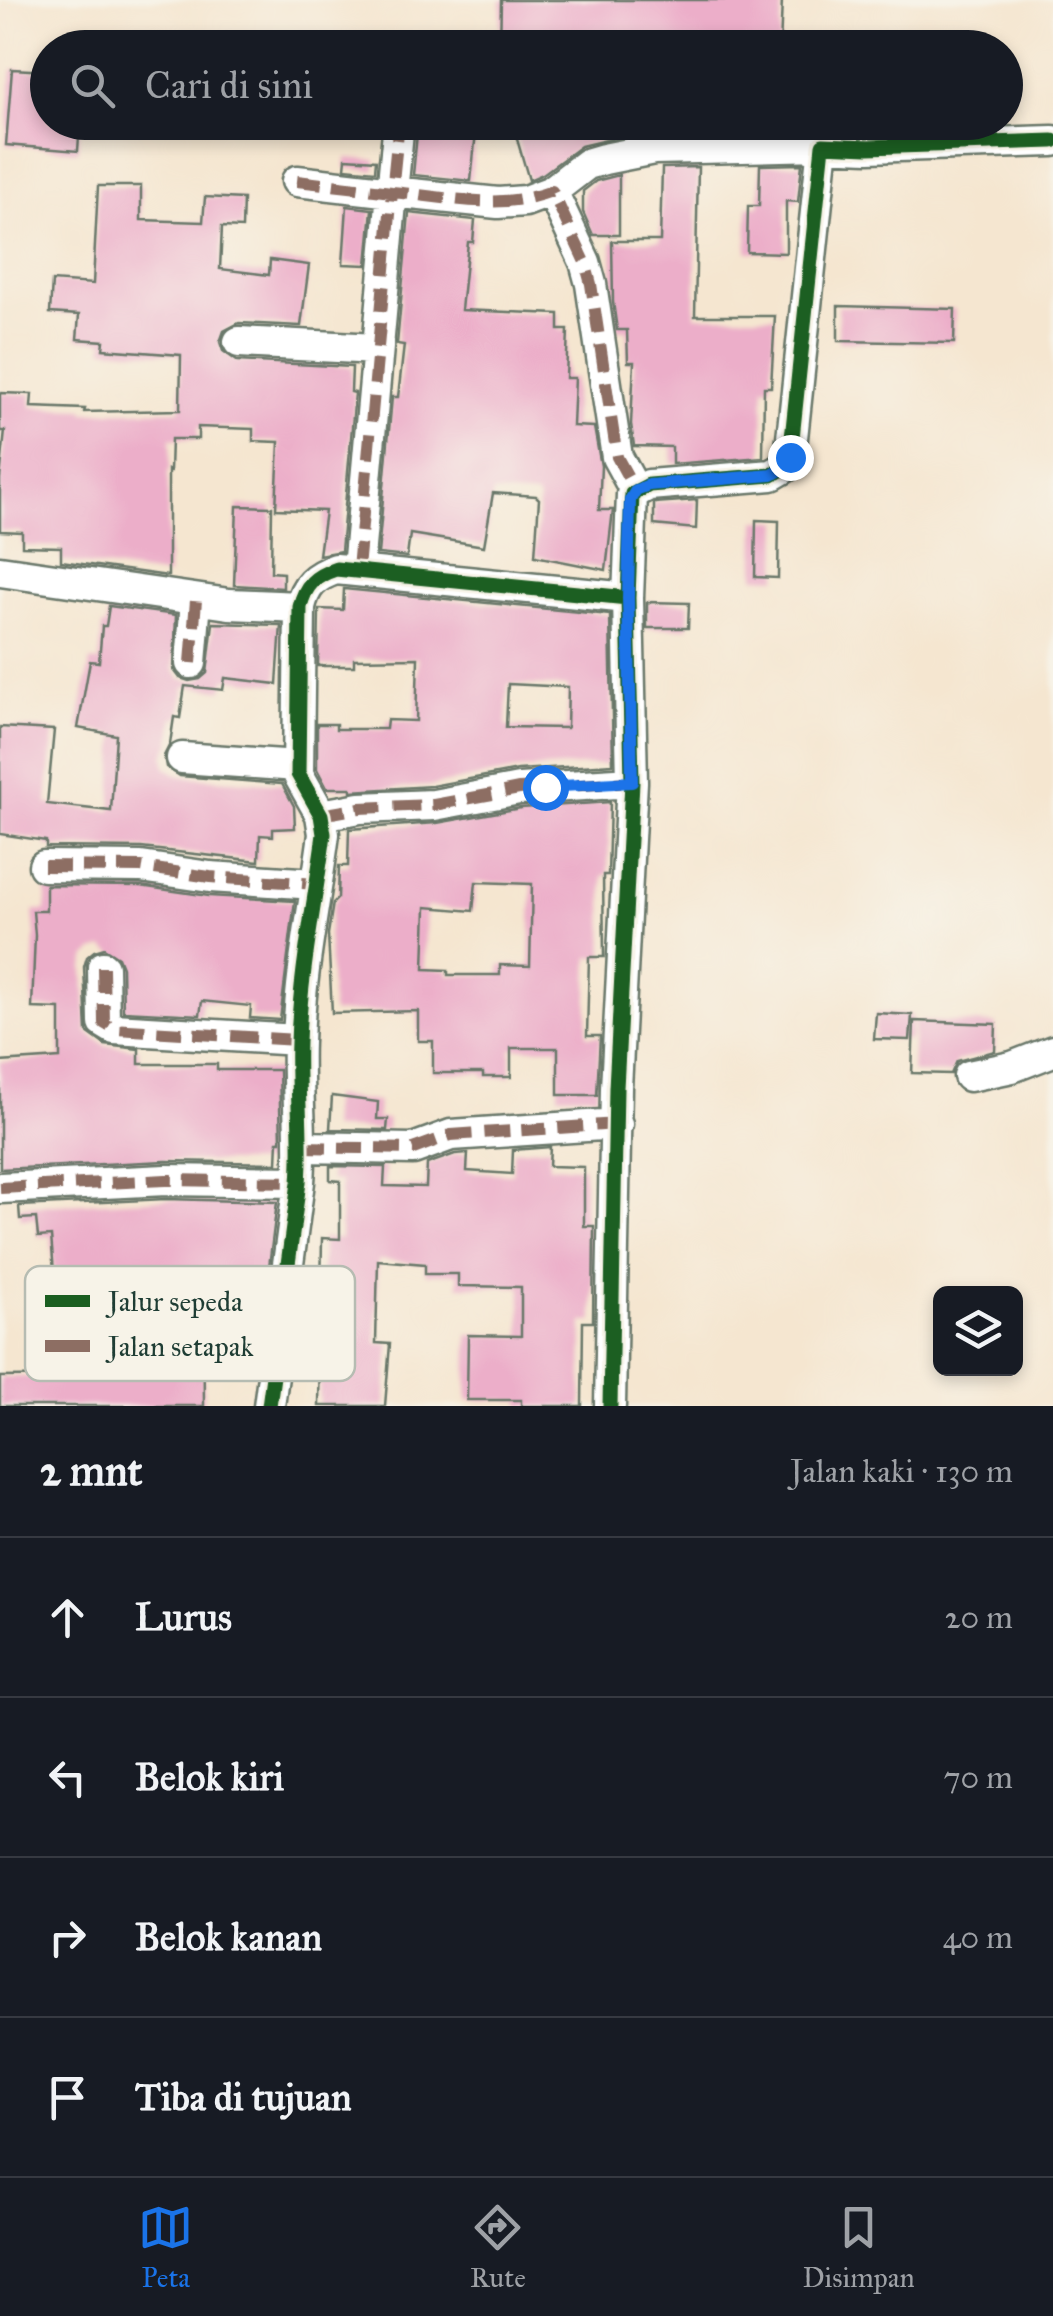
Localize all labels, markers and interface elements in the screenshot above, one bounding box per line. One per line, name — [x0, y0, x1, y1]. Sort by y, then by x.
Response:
search box — [30, 30, 1023, 140]
icon: search — [65, 58, 120, 113]
text: Cari di sini — [145, 62, 313, 108]
route end — [768, 435, 814, 481]
route start — [523, 765, 569, 811]
legend — [25, 1266, 355, 1381]
text: Jalur sepeda — [105, 1284, 243, 1319]
map controls — [933, 1286, 1023, 1376]
button: layers — [933, 1286, 1023, 1376]
text: Jalan setapak — [105, 1329, 254, 1364]
text: 2 mnt — [40, 1445, 142, 1497]
text: Jalan kaki · 130 m — [790, 1452, 1013, 1491]
icon: ahead — [40, 1590, 95, 1645]
text: Lurus — [135, 1594, 232, 1640]
text: 20 m — [945, 1598, 1013, 1637]
icon: left — [40, 1750, 95, 1805]
text: Belok kiri — [135, 1754, 284, 1800]
text: 70 m — [944, 1758, 1013, 1797]
icon: right — [40, 1910, 95, 1965]
text: Belok kanan — [135, 1914, 322, 1960]
text: 40 m — [943, 1918, 1013, 1957]
icon: arrive — [40, 2070, 95, 2125]
text: Tiba di tujuan — [135, 2074, 352, 2120]
tab: Peta — [138, 2200, 193, 2295]
tab: Rute — [470, 2200, 526, 2295]
tab: Disimpan — [802, 2200, 915, 2295]

